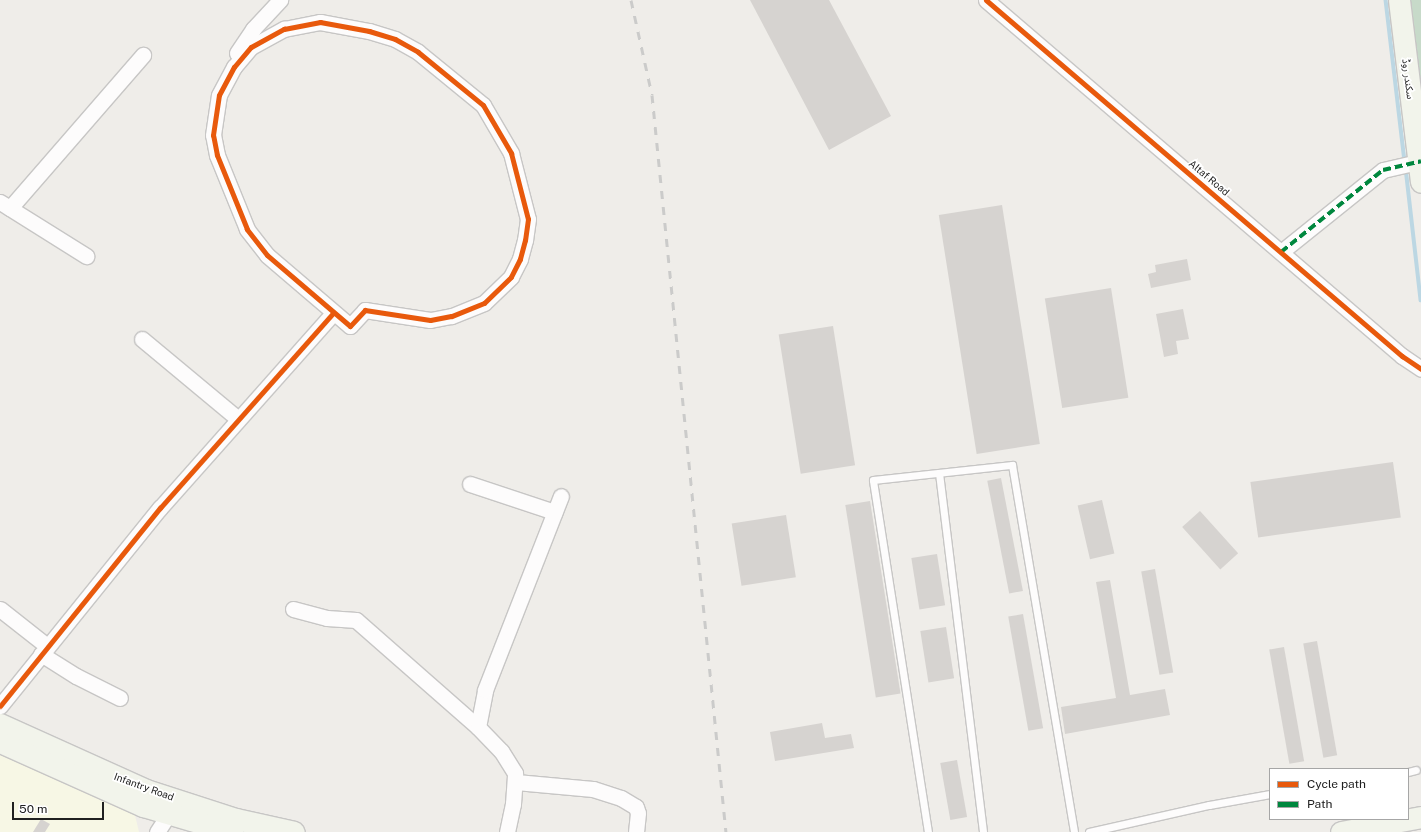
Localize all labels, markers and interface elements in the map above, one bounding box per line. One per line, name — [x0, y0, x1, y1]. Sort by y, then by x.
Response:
street label: سکندر روڈ — [1400, 58, 1416, 100]
street label: Altaf Road — [1186, 158, 1232, 198]
legend — [1269, 768, 1409, 820]
street label: Infantry Road — [112, 771, 176, 803]
text: Cycle path — [1307, 777, 1366, 791]
scale bar — [14, 794, 106, 820]
text: Path — [1307, 797, 1333, 811]
text: 50 m — [19, 802, 47, 816]

